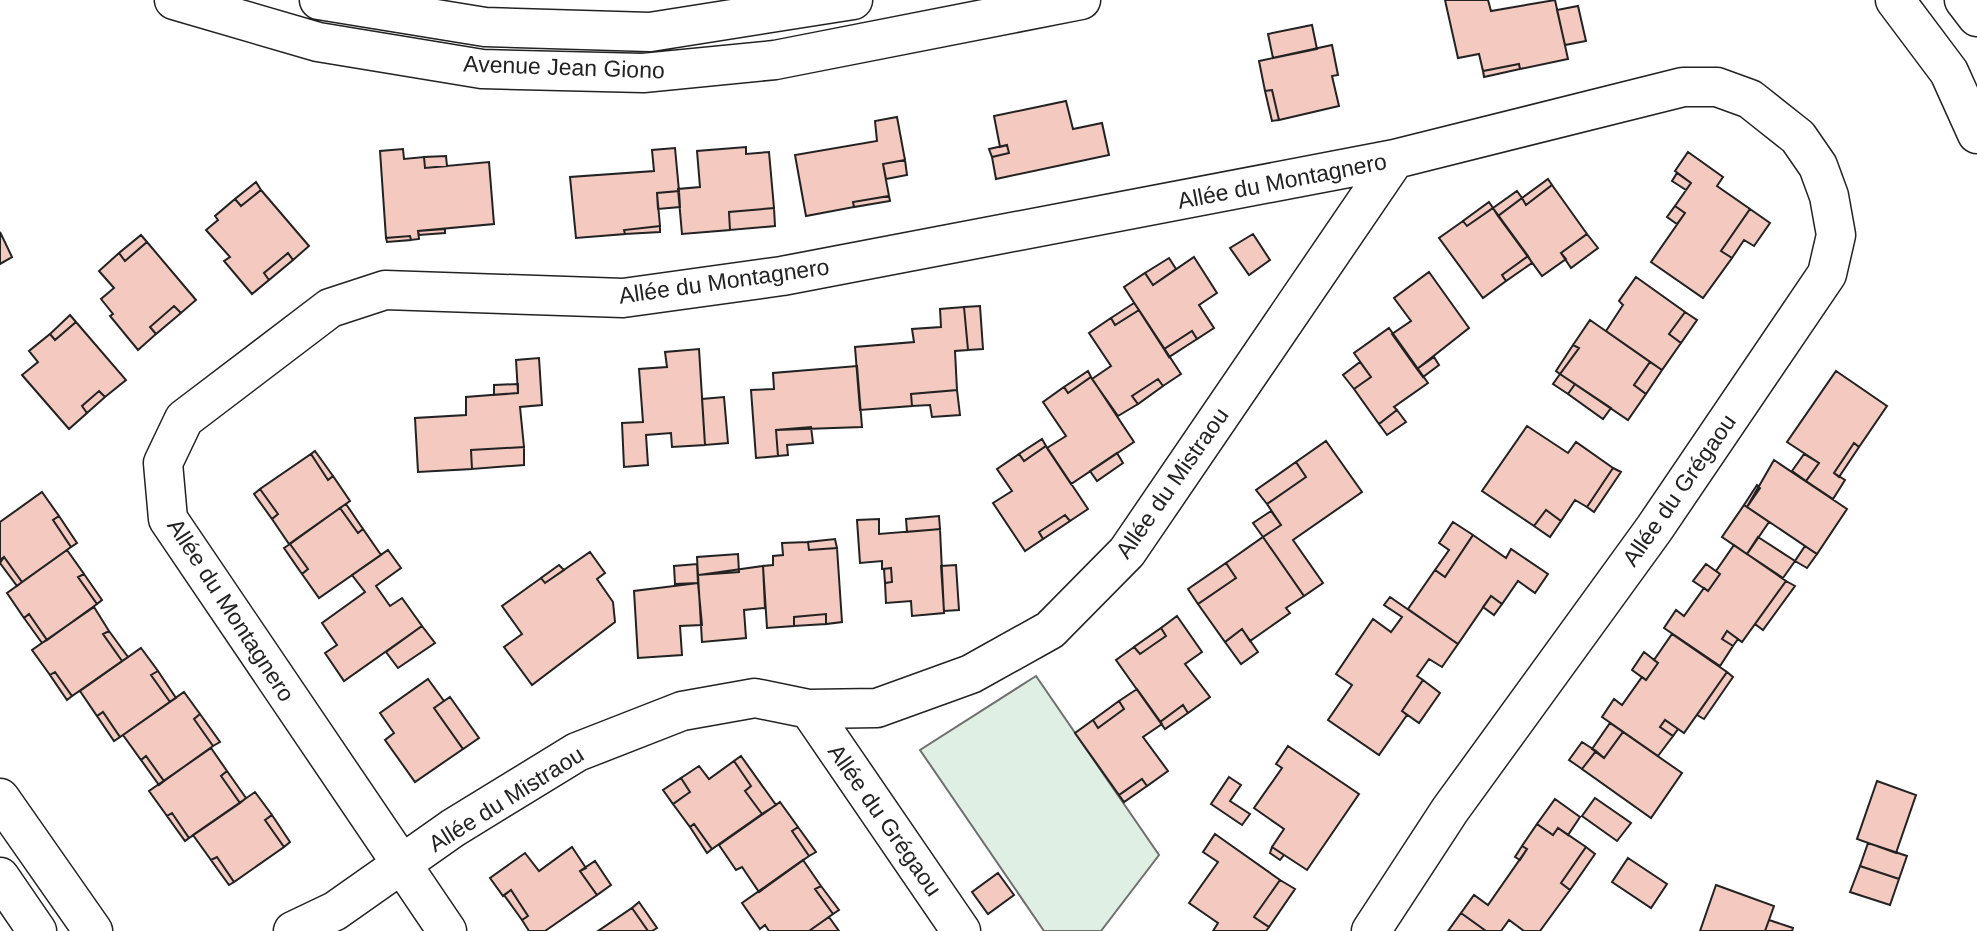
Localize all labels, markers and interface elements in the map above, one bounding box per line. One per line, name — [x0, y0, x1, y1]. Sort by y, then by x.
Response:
street label: Avenue Jean Giono — [463, 50, 665, 84]
street label: Allée du Montagnero — [1175, 148, 1389, 214]
street label: Allée du Montagnero — [617, 253, 831, 309]
street label: Allée du Mistraou — [1110, 403, 1234, 563]
street label: Allée du Grégaou — [1617, 409, 1741, 571]
street label: Allée du Montagnero — [162, 514, 300, 706]
street label: Allée du Grégaou — [823, 739, 947, 901]
street label: Allée du Mistraou — [424, 741, 588, 857]

